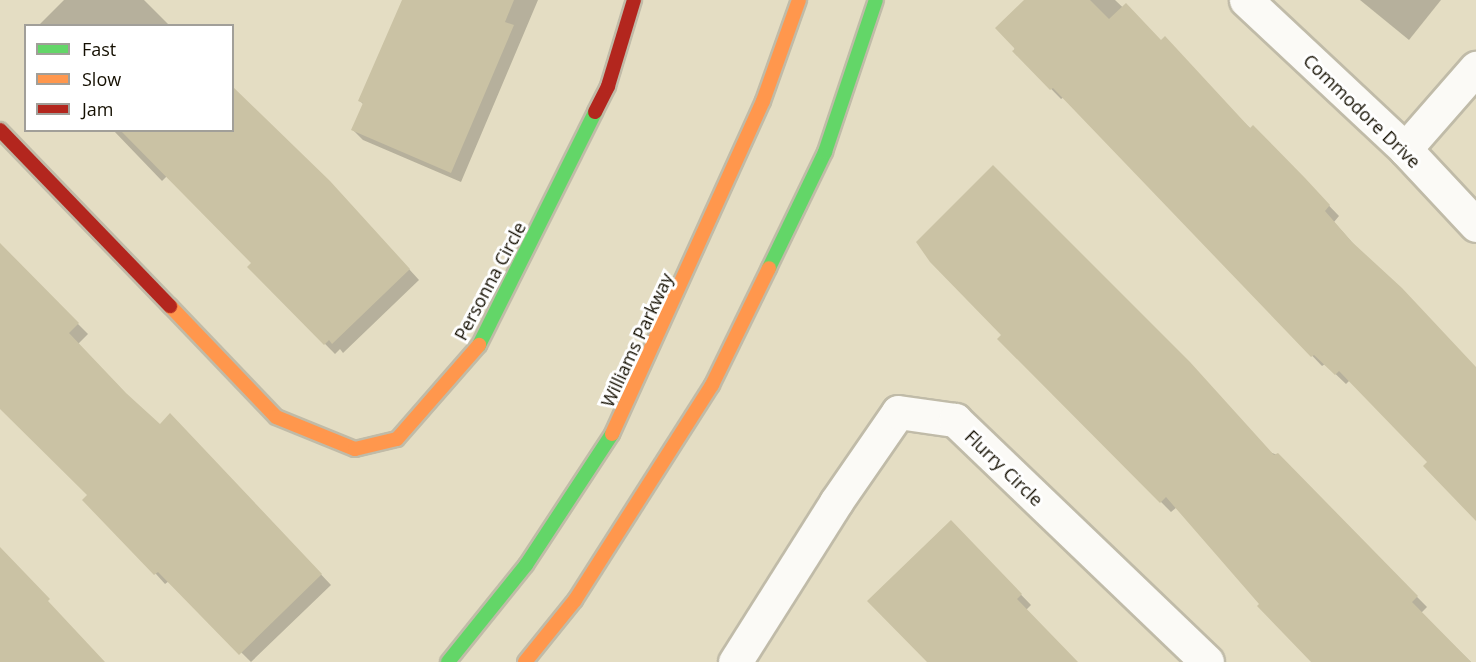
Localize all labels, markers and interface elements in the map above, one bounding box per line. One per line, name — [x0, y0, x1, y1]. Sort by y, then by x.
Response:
legend — [24, 24, 234, 132]
text: Fast — [82, 37, 116, 61]
street label: Commodore Drive — [1299, 50, 1425, 172]
text: Slow — [82, 67, 121, 91]
text: Jam — [82, 97, 114, 121]
street label: Personna Circle — [450, 218, 530, 344]
street label: Williams Parkway — [597, 270, 677, 410]
street label: Flurry Circle — [961, 426, 1047, 510]

